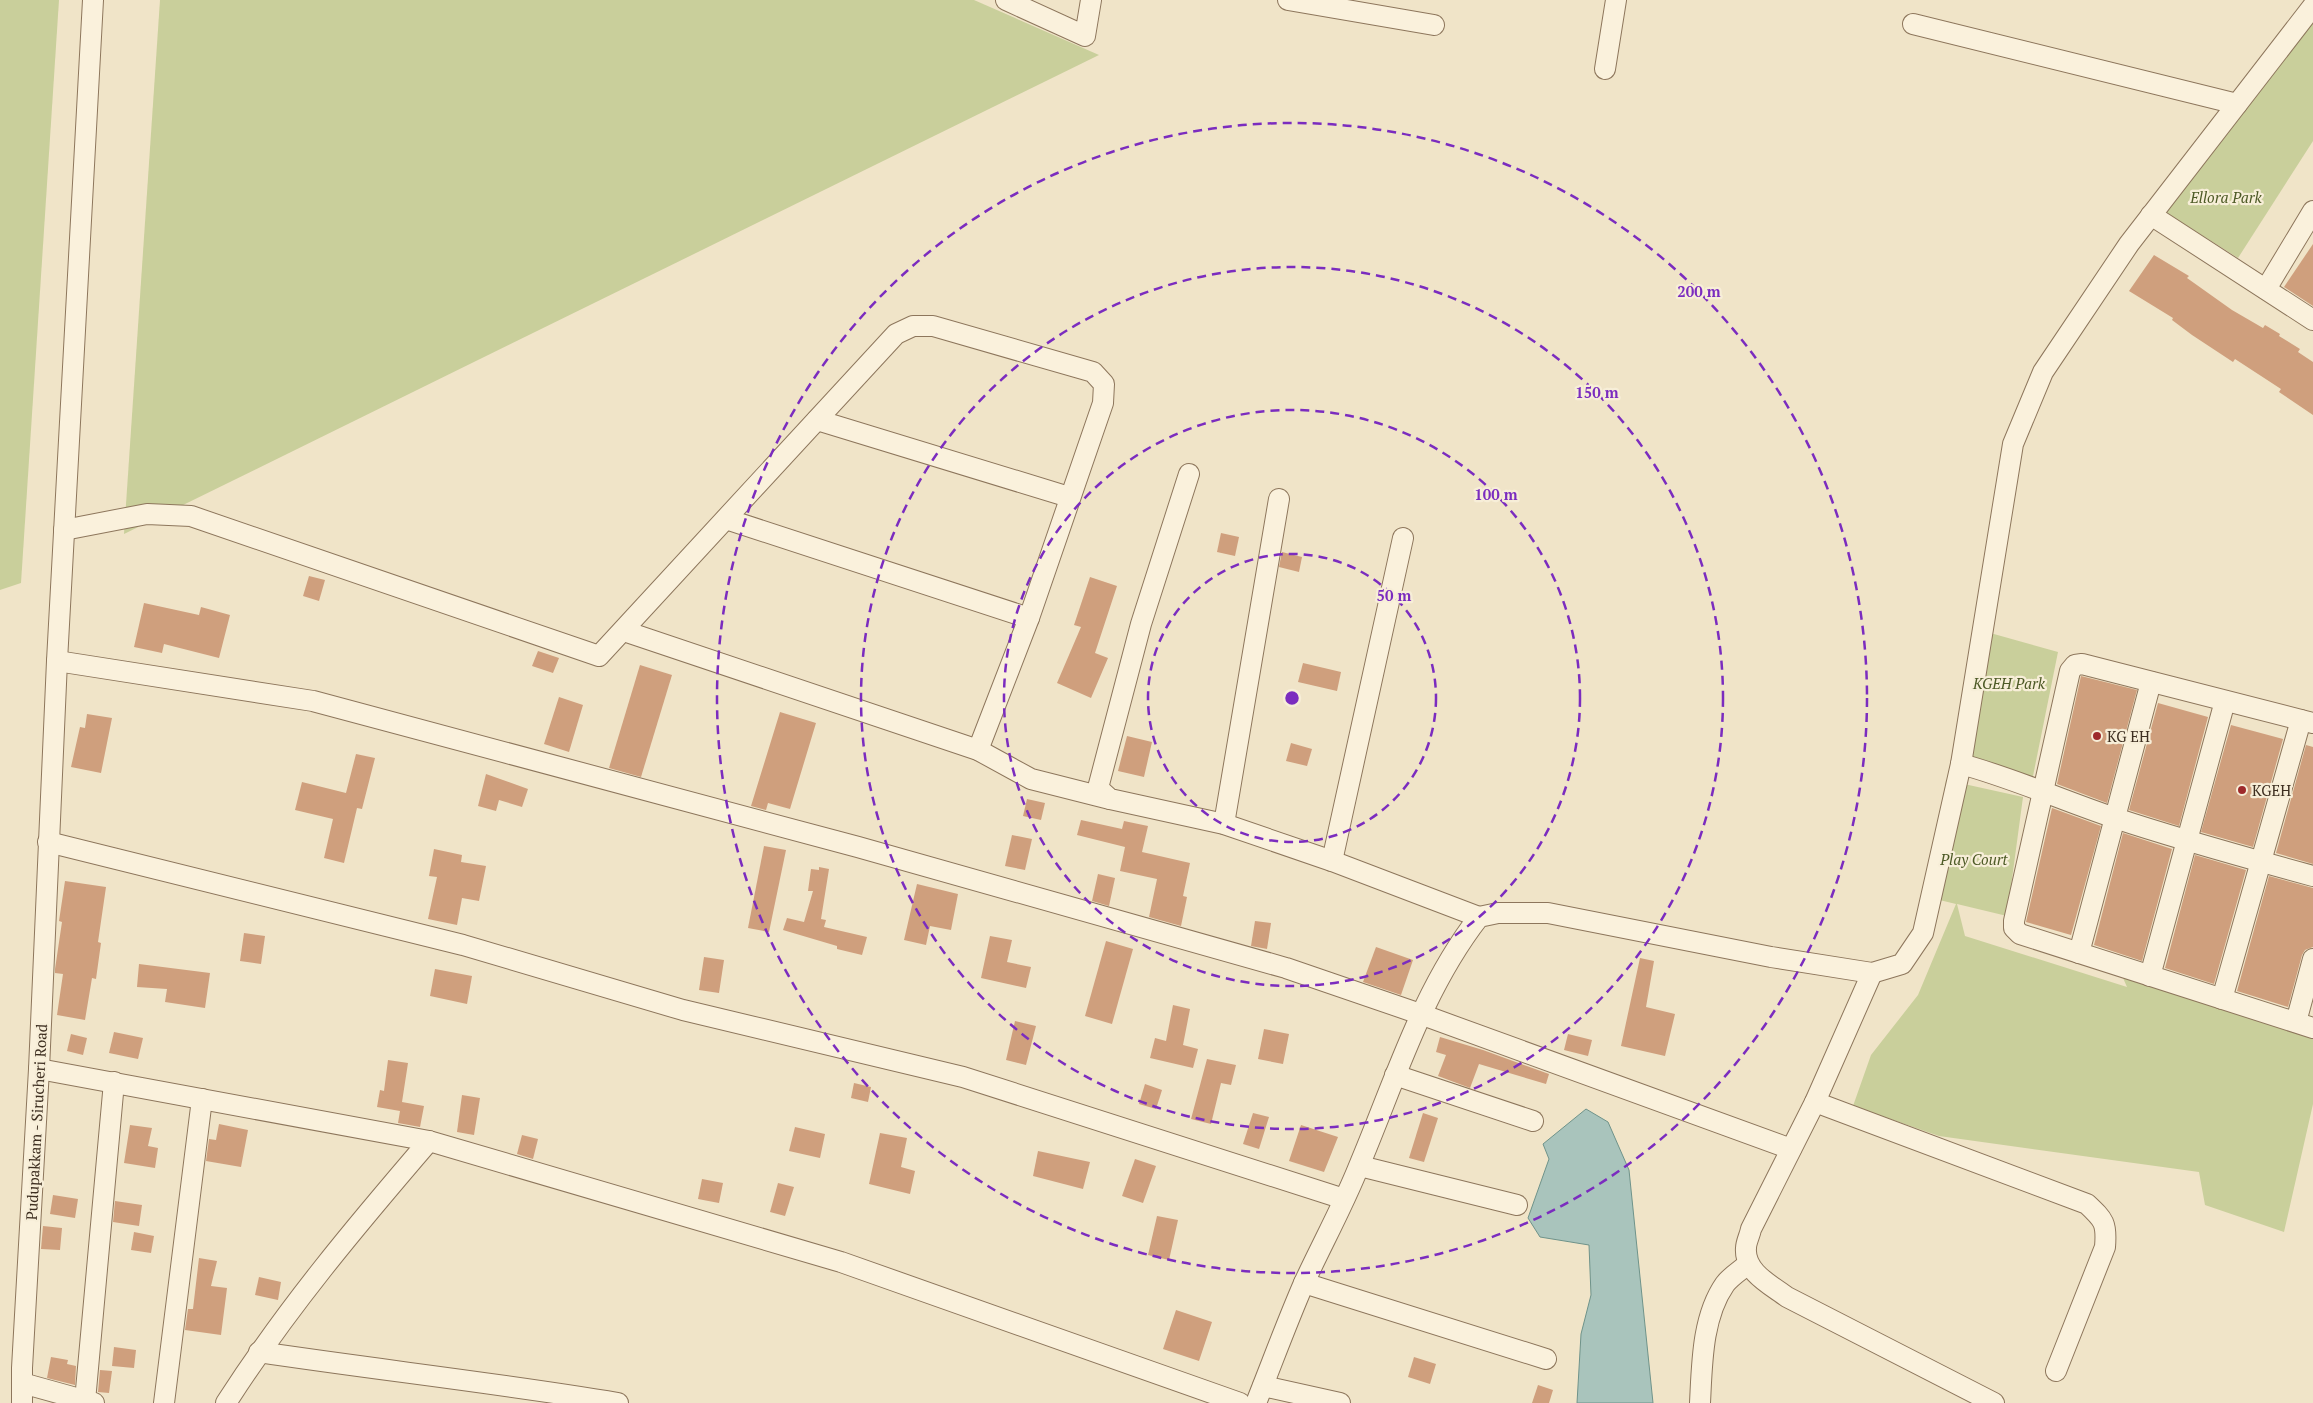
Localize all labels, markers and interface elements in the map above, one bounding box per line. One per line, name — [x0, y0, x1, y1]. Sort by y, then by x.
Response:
park label: Ellora Park — [2189, 187, 2263, 207]
text: 200 m — [1677, 281, 1721, 301]
text: 150 m — [1575, 382, 1619, 402]
text: 100 m — [1474, 484, 1518, 504]
text: 50 m — [1377, 585, 1412, 605]
park label: KGEH Park — [1972, 673, 2046, 693]
centre of rings — [1283, 689, 1301, 707]
place label: KG EH — [2107, 726, 2150, 746]
marker: KG EH — [2091, 730, 2103, 742]
place label: KGEH — [2252, 780, 2291, 800]
marker: KGEH — [2236, 784, 2248, 796]
park label: Play Court — [1939, 849, 2009, 869]
street label: Pudupakkam - Sirucheri Road — [21, 1023, 51, 1221]

